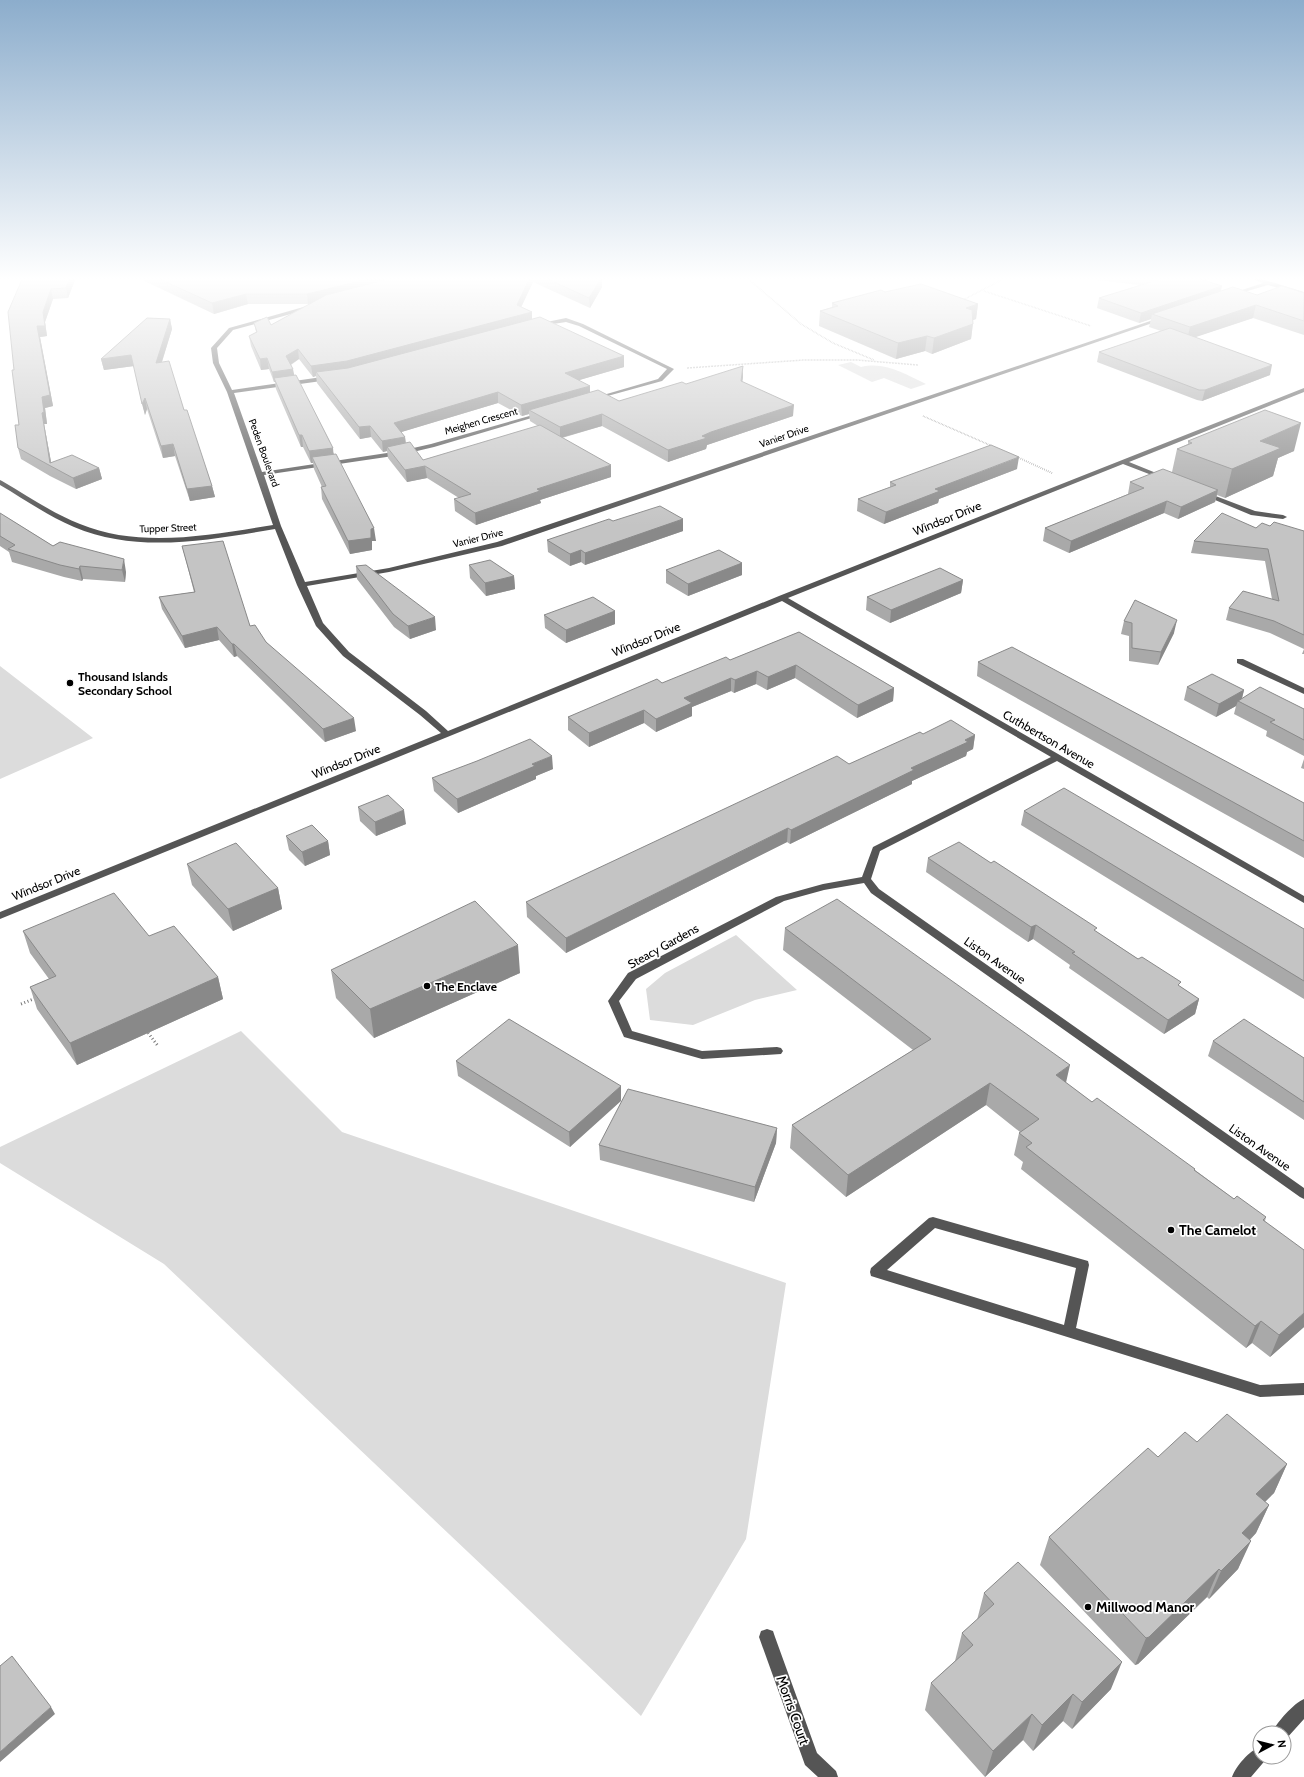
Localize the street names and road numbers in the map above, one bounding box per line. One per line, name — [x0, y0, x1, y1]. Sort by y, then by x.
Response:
street label: Meighen Crescent — [443, 404, 520, 438]
street label: Peden Boulevard — [246, 417, 282, 489]
street label: Vanier Drive — [758, 422, 810, 450]
street label: Windsor Drive — [911, 498, 983, 538]
street label: Tupper Street — [139, 520, 197, 535]
street label: Vanier Drive — [452, 526, 504, 550]
street label: Windsor Drive — [610, 619, 682, 659]
street label: Cuthbertson Avenue — [1000, 707, 1098, 771]
street label: Windsor Drive — [310, 741, 382, 781]
street label: Windsor Drive — [10, 863, 82, 903]
street label: Steacy Gardens — [625, 920, 701, 972]
street label: Liston Avenue — [961, 933, 1029, 987]
street label: Liston Avenue — [1226, 1120, 1294, 1174]
street label: Morris Court — [772, 1673, 814, 1747]

